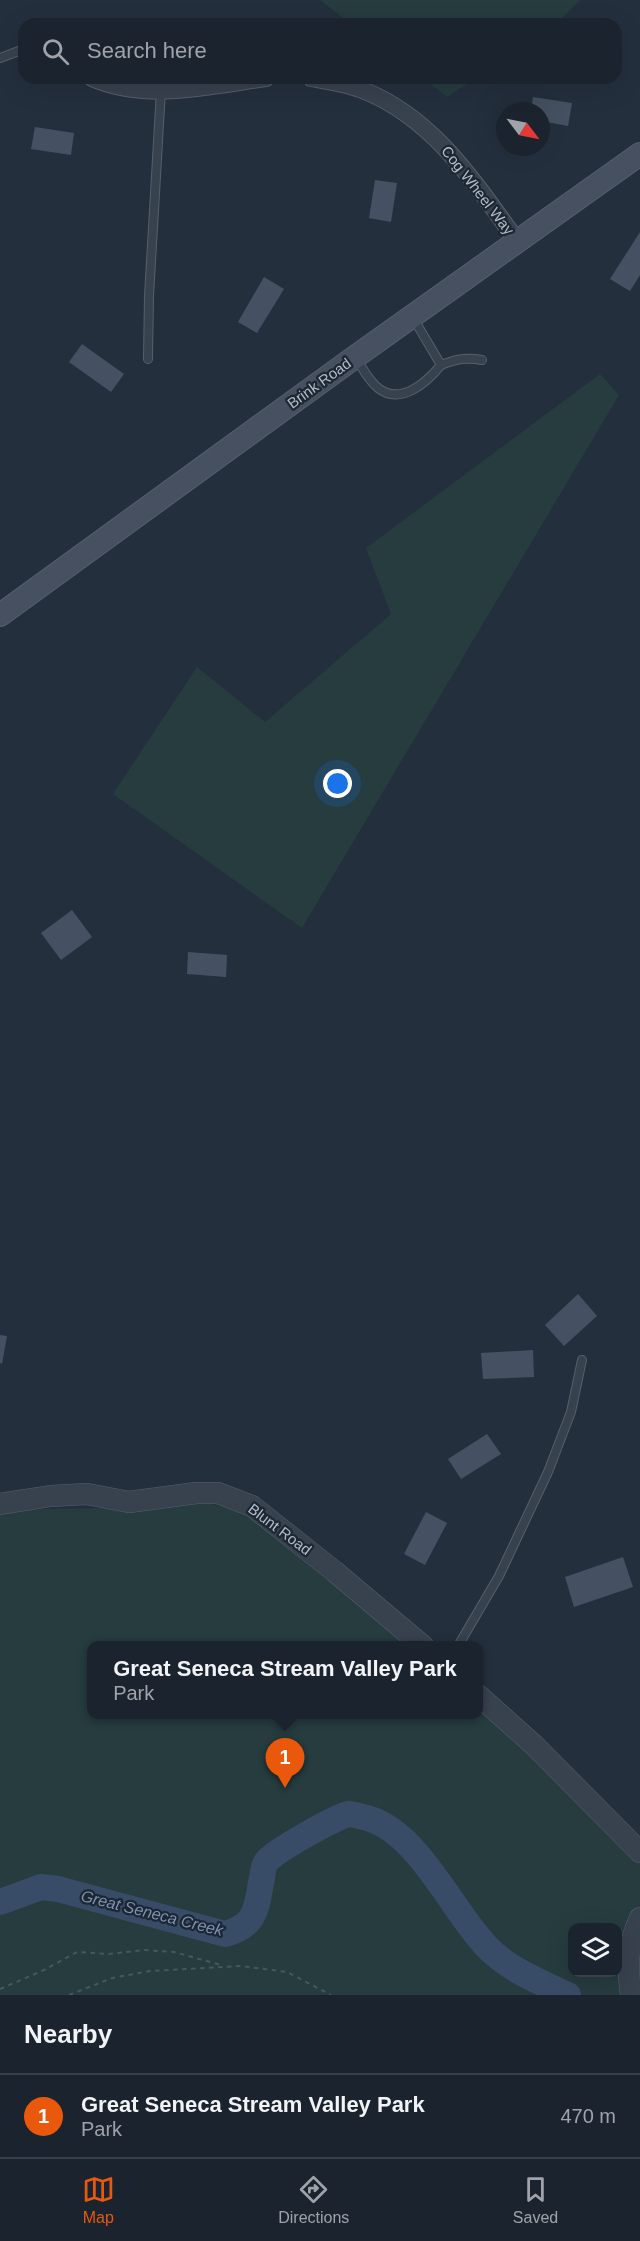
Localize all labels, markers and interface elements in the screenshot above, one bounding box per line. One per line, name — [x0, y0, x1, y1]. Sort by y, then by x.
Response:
search box — [18, 18, 622, 84]
icon: search — [39, 35, 72, 68]
text: Search here — [87, 38, 207, 63]
north arrow — [496, 102, 550, 156]
street label: Cog Wheel Way — [438, 142, 518, 238]
street label: Brink Road — [284, 354, 354, 412]
your location — [323, 769, 352, 798]
street label: Blunt Road — [245, 1500, 315, 1558]
popup — [87, 1641, 483, 1719]
text: Great Seneca Stream Valley Park — [113, 1656, 457, 1681]
text: Park — [113, 1682, 154, 1704]
pin: 1 — [266, 1738, 304, 1788]
water label: Great Seneca Creek — [79, 1887, 226, 1939]
map controls — [568, 1923, 622, 1977]
button: layers — [568, 1923, 622, 1977]
text: Nearby — [24, 2019, 112, 2049]
text: Great Seneca Stream Valley Park — [81, 2092, 425, 2117]
text: 1 — [38, 2105, 49, 2127]
text: 470 m — [560, 2105, 616, 2127]
text: Park — [81, 2118, 122, 2140]
tab: Map — [82, 2173, 115, 2227]
tab: Directions — [278, 2173, 349, 2227]
tab: Saved — [513, 2173, 558, 2227]

